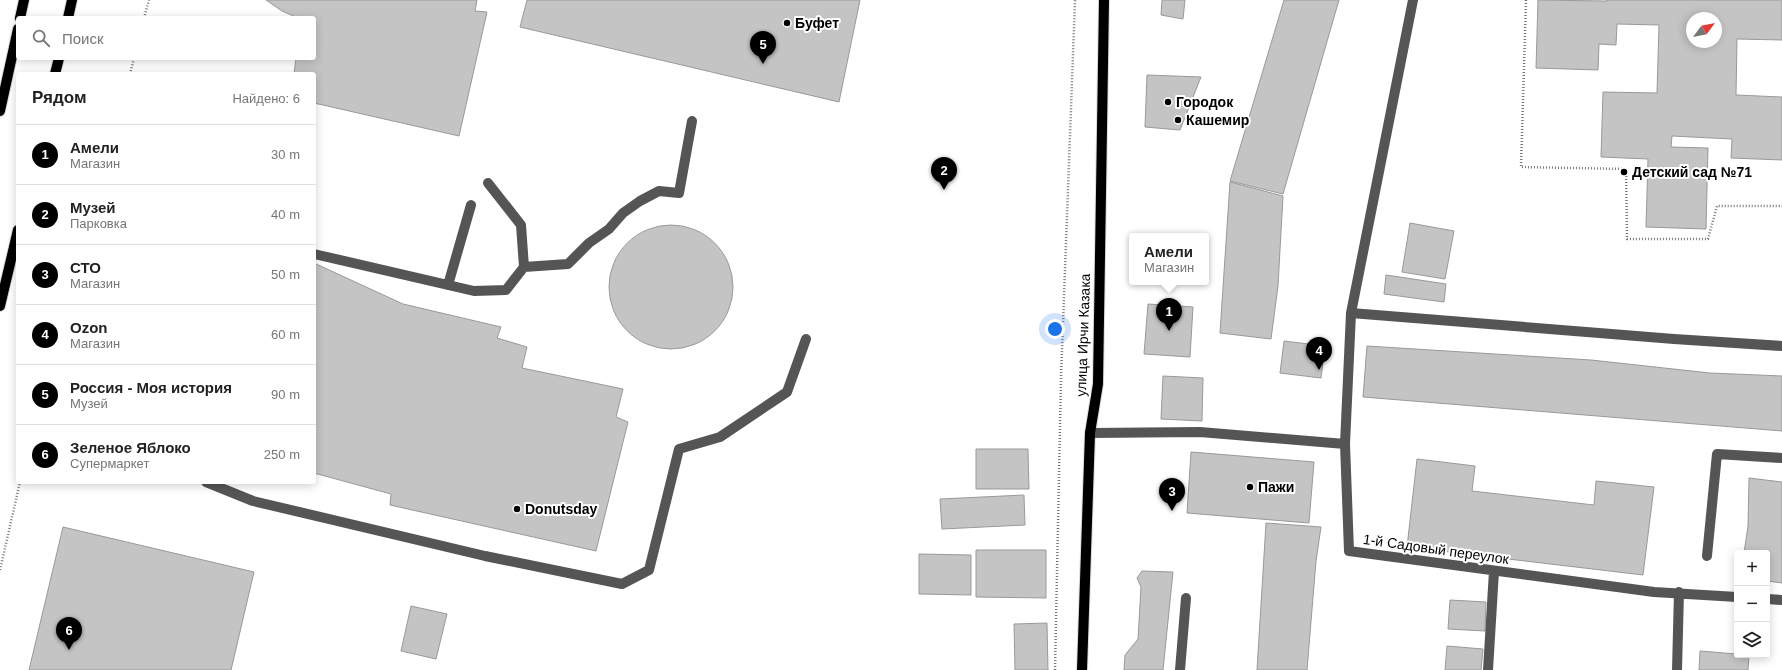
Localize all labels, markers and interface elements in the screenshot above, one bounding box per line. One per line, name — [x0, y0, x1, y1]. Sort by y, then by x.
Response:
north arrow — [1686, 12, 1722, 48]
place label: Буфет — [795, 15, 839, 31]
search box — [16, 16, 316, 60]
marker: Буфет — [782, 18, 792, 28]
icon: search — [30, 27, 52, 49]
text: Поиск — [62, 30, 104, 47]
pin: 5 — [750, 31, 776, 64]
text: Рядом — [32, 88, 87, 107]
text: Найдено: 6 — [232, 91, 300, 106]
place label: Городок — [1176, 94, 1234, 110]
marker: Городок — [1163, 97, 1173, 107]
place label: Кашемир — [1186, 112, 1249, 128]
marker: Кашемир — [1173, 115, 1183, 125]
text: Амели — [70, 139, 119, 156]
text: 1 — [41, 147, 49, 162]
text: 30 m — [271, 147, 300, 162]
text: Магазин — [70, 156, 120, 171]
pin: 2 — [931, 157, 957, 190]
place label: Детский сад №71 — [1632, 164, 1752, 180]
marker: Детский сад №71 — [1619, 167, 1629, 177]
text: Музей — [70, 199, 115, 216]
text: 2 — [41, 207, 49, 222]
text: 40 m — [271, 207, 300, 222]
text: Парковка — [70, 216, 127, 231]
popup — [1129, 233, 1209, 285]
text: Амели — [1144, 243, 1193, 260]
text: СТО — [70, 259, 101, 276]
text: Магазин — [1144, 260, 1194, 275]
text: 3 — [41, 267, 49, 282]
text: 50 m — [271, 267, 300, 282]
street label: улица Ирчи Казака — [1073, 273, 1093, 397]
text: Магазин — [70, 276, 120, 291]
pin: 1 — [1156, 298, 1182, 331]
text: Ozon — [70, 319, 108, 336]
your location — [1045, 319, 1065, 339]
text: 4 — [41, 327, 49, 342]
text: 60 m — [271, 327, 300, 342]
text: Магазин — [70, 336, 120, 351]
pin: 4 — [1306, 337, 1332, 370]
text: Россия - Моя история — [70, 379, 232, 396]
text: 5 — [41, 387, 49, 402]
text: 90 m — [271, 387, 300, 402]
text: Музей — [70, 396, 108, 411]
text: Зеленое Яблоко — [70, 439, 191, 456]
text: 6 — [41, 447, 49, 462]
text: 250 m — [264, 447, 300, 462]
text: Супермаркет — [70, 456, 149, 471]
pin: 3 — [1159, 478, 1185, 511]
place label: Пажи — [1258, 479, 1294, 495]
marker: Пажи — [1245, 482, 1255, 492]
place label: Donutsday — [525, 501, 598, 517]
marker: Donutsday — [512, 504, 522, 514]
street label: 1-й Садовый переулок — [1362, 531, 1511, 567]
map controls — [1734, 550, 1770, 658]
button: + — [1734, 550, 1770, 586]
button: − — [1734, 586, 1770, 622]
pin: 6 — [56, 617, 82, 650]
button: layers — [1734, 622, 1770, 658]

